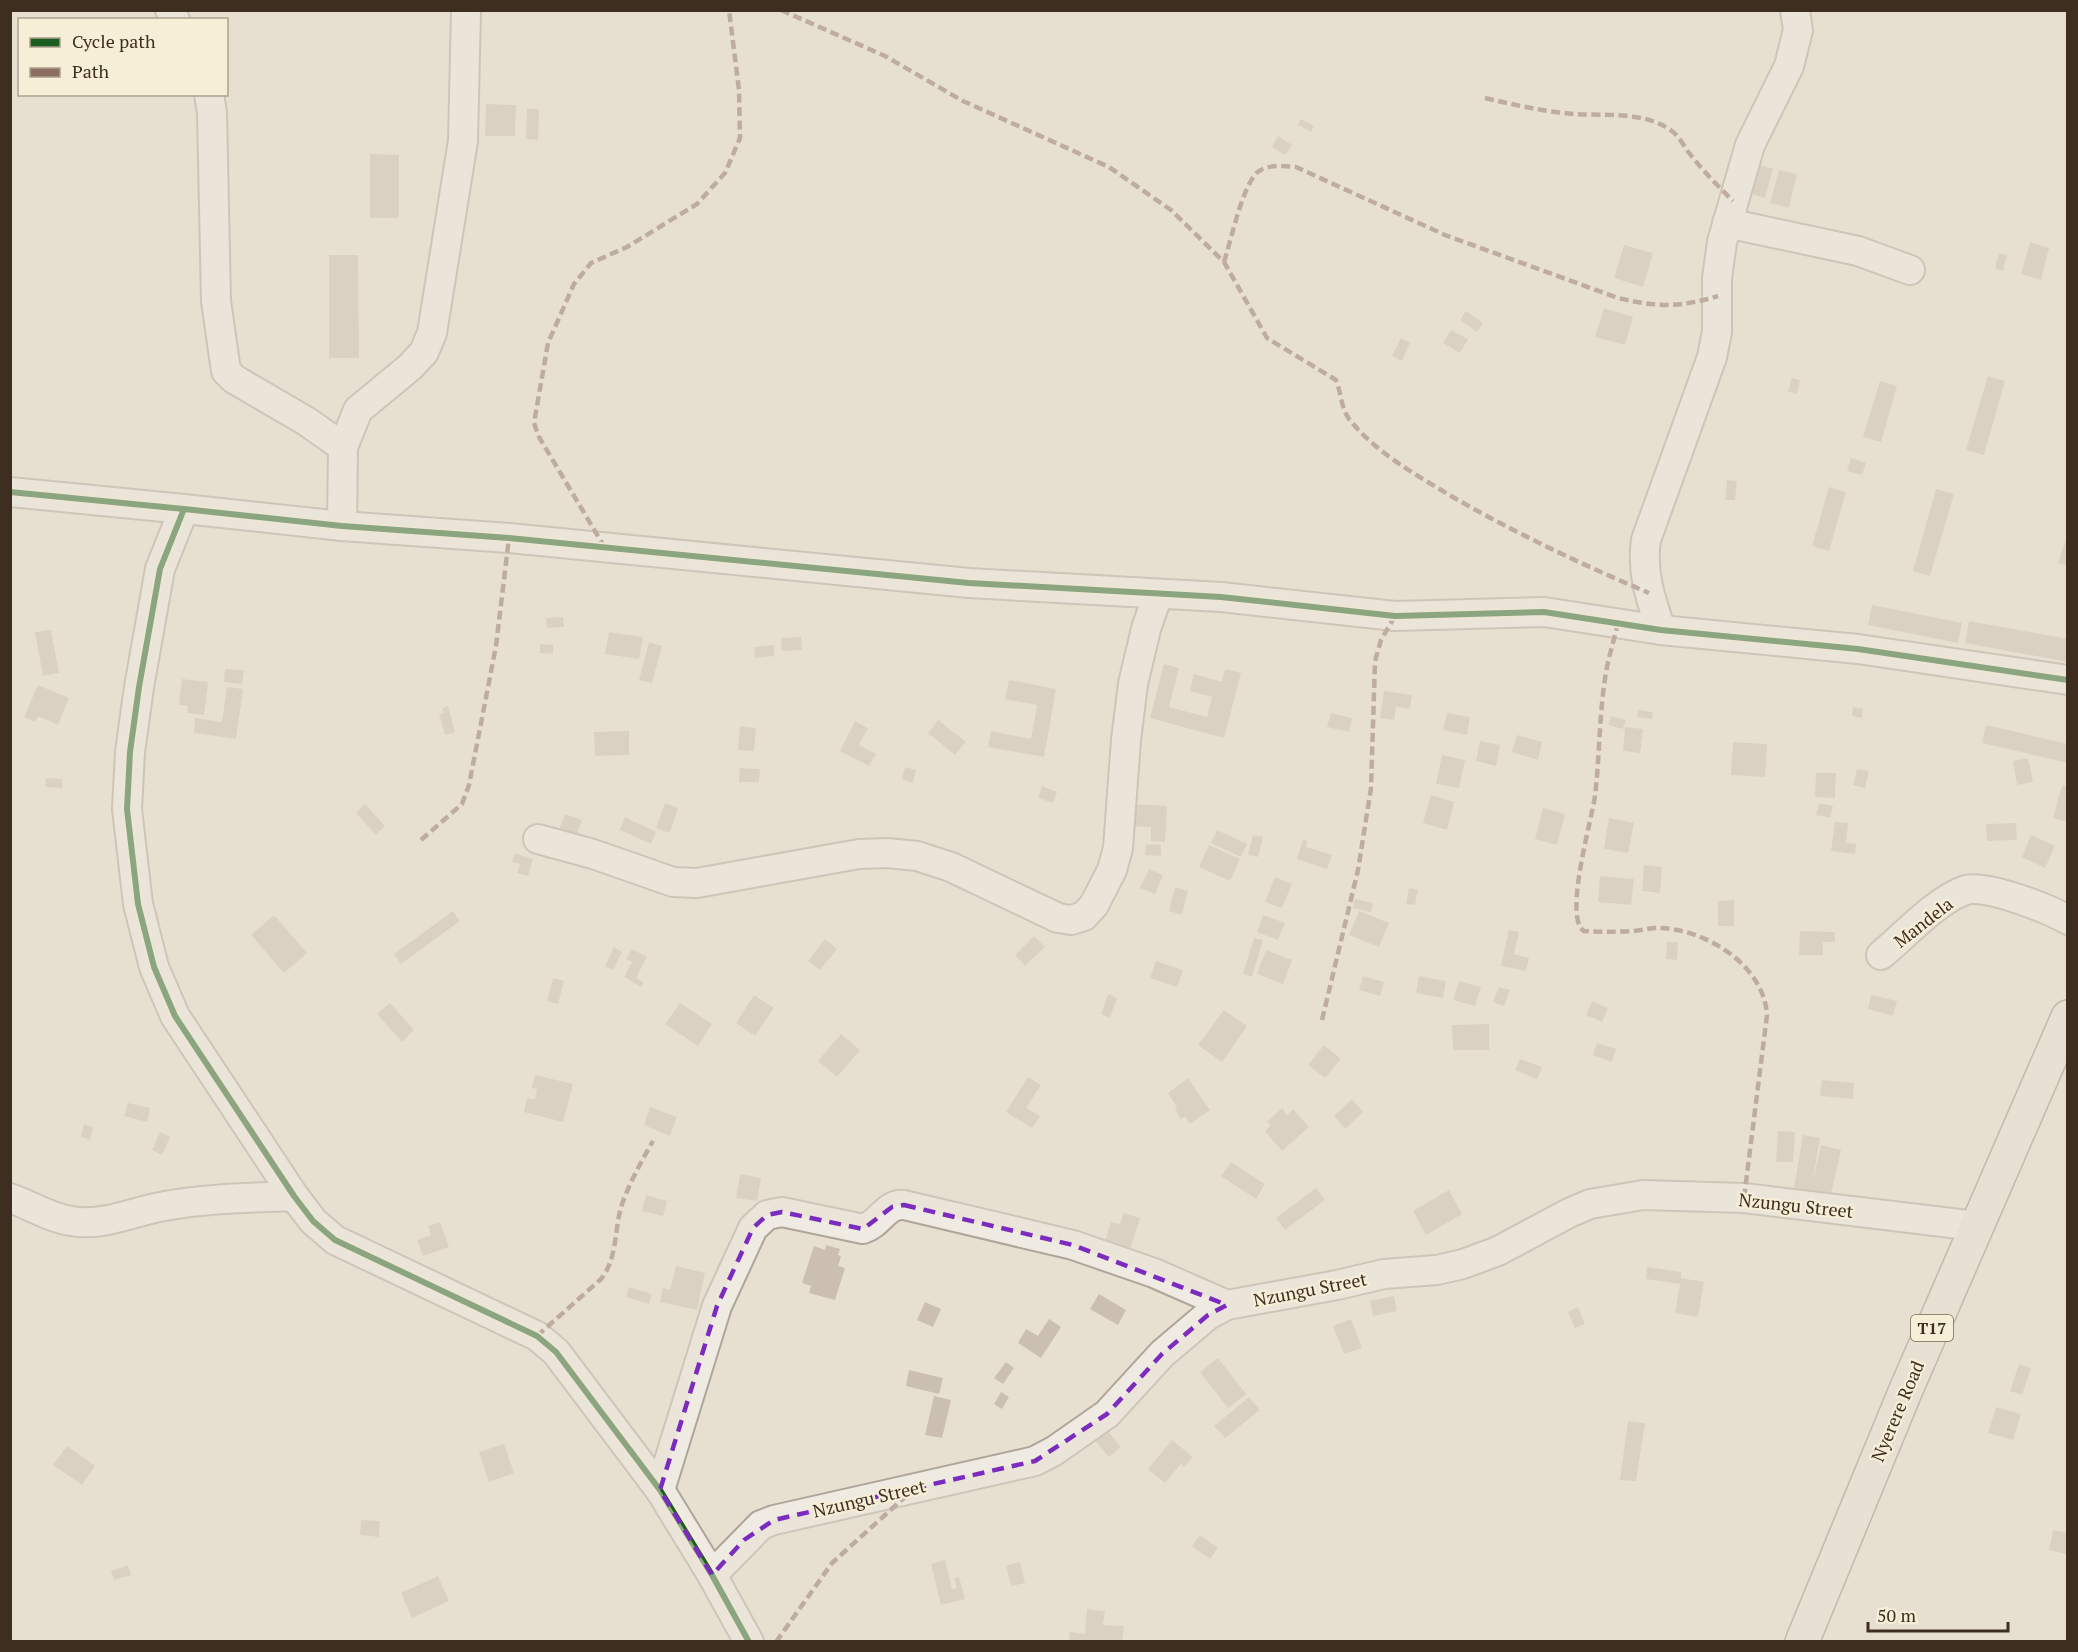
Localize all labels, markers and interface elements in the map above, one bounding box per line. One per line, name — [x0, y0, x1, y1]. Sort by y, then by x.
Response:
legend — [18, 18, 228, 96]
text: Cycle path — [72, 29, 156, 53]
text: Path — [72, 59, 109, 83]
street label: Mandela — [1888, 891, 1958, 953]
street label: Nzungu Street — [1737, 1187, 1855, 1223]
street label: Nzungu Street — [1251, 1266, 1369, 1312]
road number: T17 — [1911, 1315, 1953, 1341]
street label: Nyerere Road — [1865, 1357, 1929, 1465]
street label: Nzungu Street — [810, 1473, 928, 1523]
scale bar — [1868, 1595, 2008, 1633]
text: 50 m — [1877, 1603, 1917, 1627]

